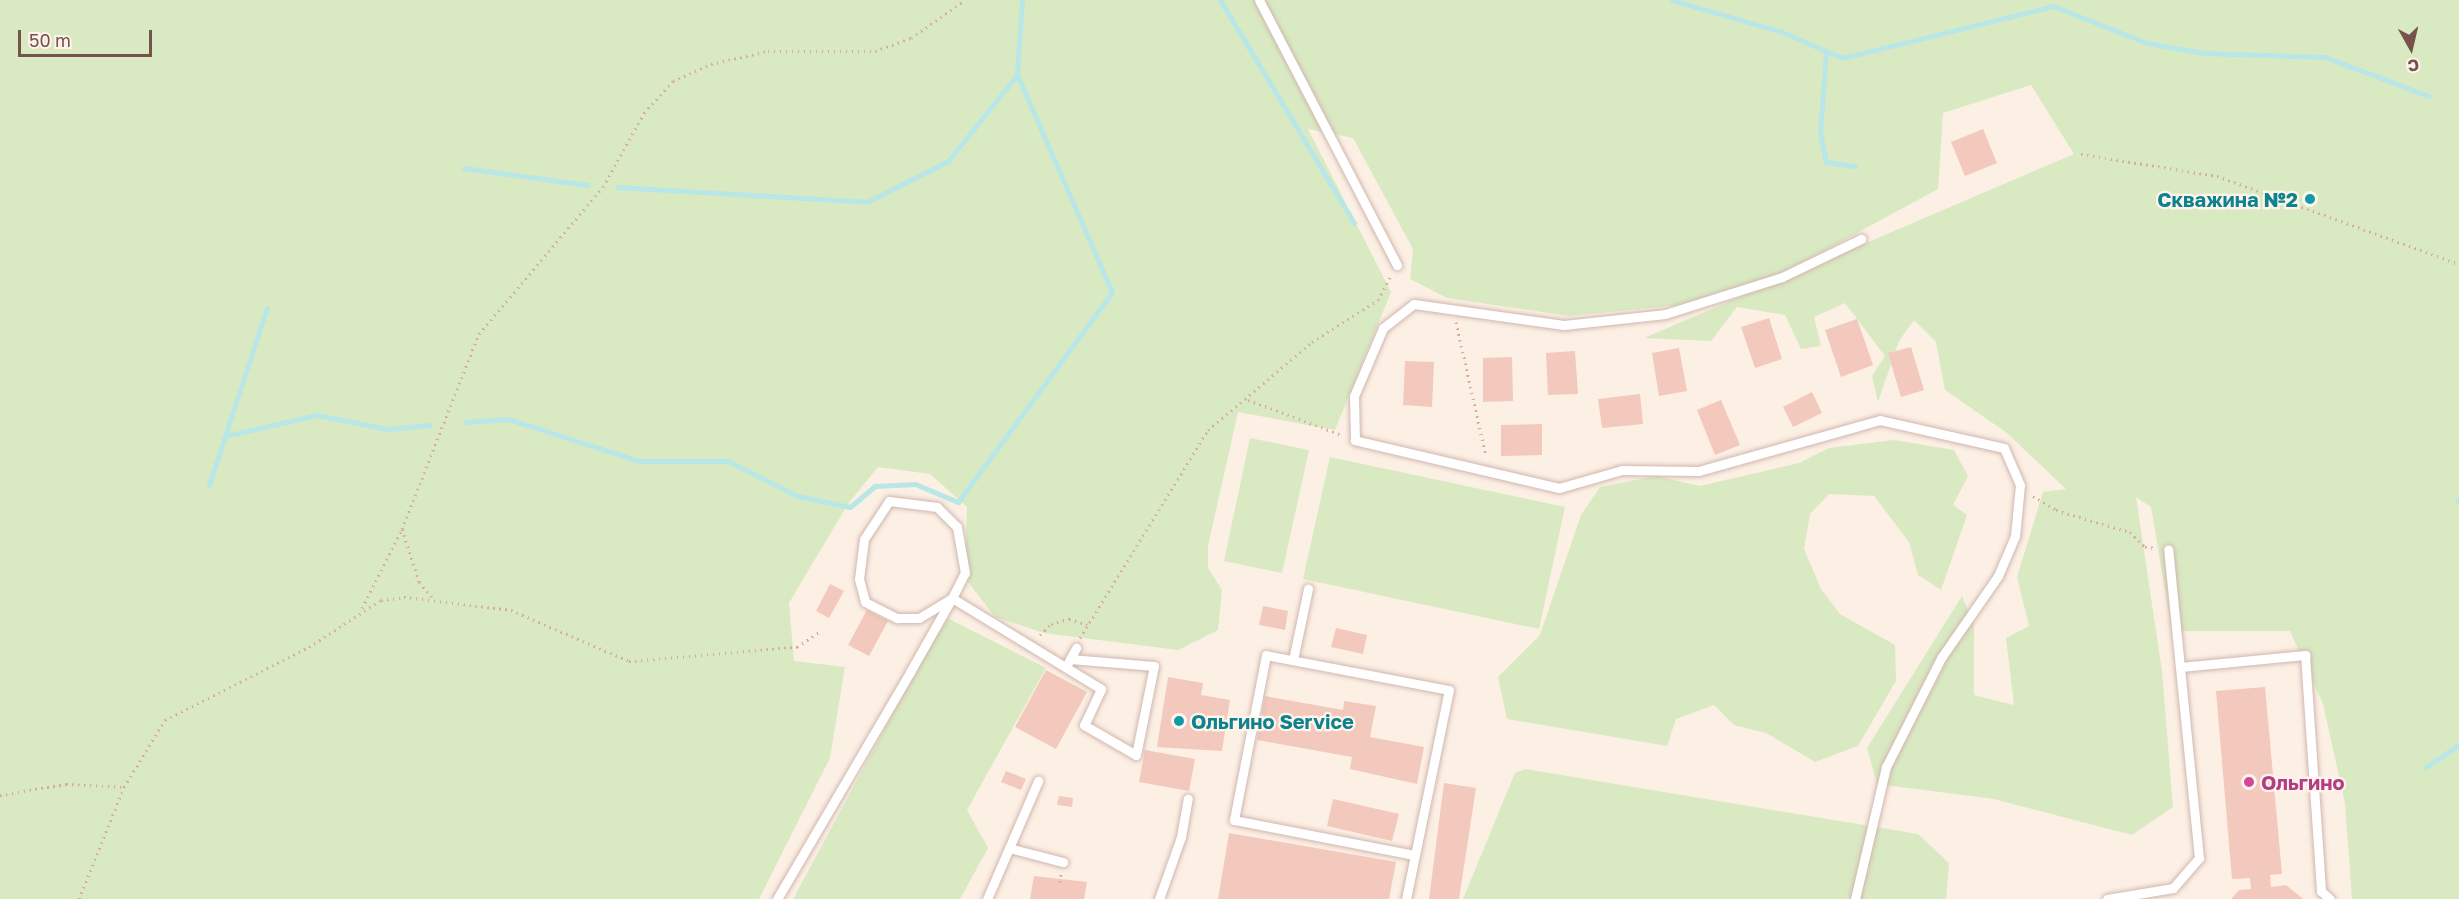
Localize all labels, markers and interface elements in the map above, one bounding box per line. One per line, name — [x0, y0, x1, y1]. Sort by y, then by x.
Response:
scale bar — [21, 18, 154, 56]
north arrow — [2381, 18, 2441, 78]
text: 50 m — [29, 29, 71, 51]
text: С — [2406, 55, 2421, 77]
place label: Скважина №2 — [2157, 187, 2298, 211]
marker: Скважина №2 — [2303, 192, 2317, 206]
place label: Ольгино Service — [1191, 709, 1354, 733]
marker: Ольгино Service — [1172, 714, 1186, 728]
place label: Ольгино — [2261, 770, 2344, 794]
marker: Ольгино — [2242, 775, 2256, 789]

